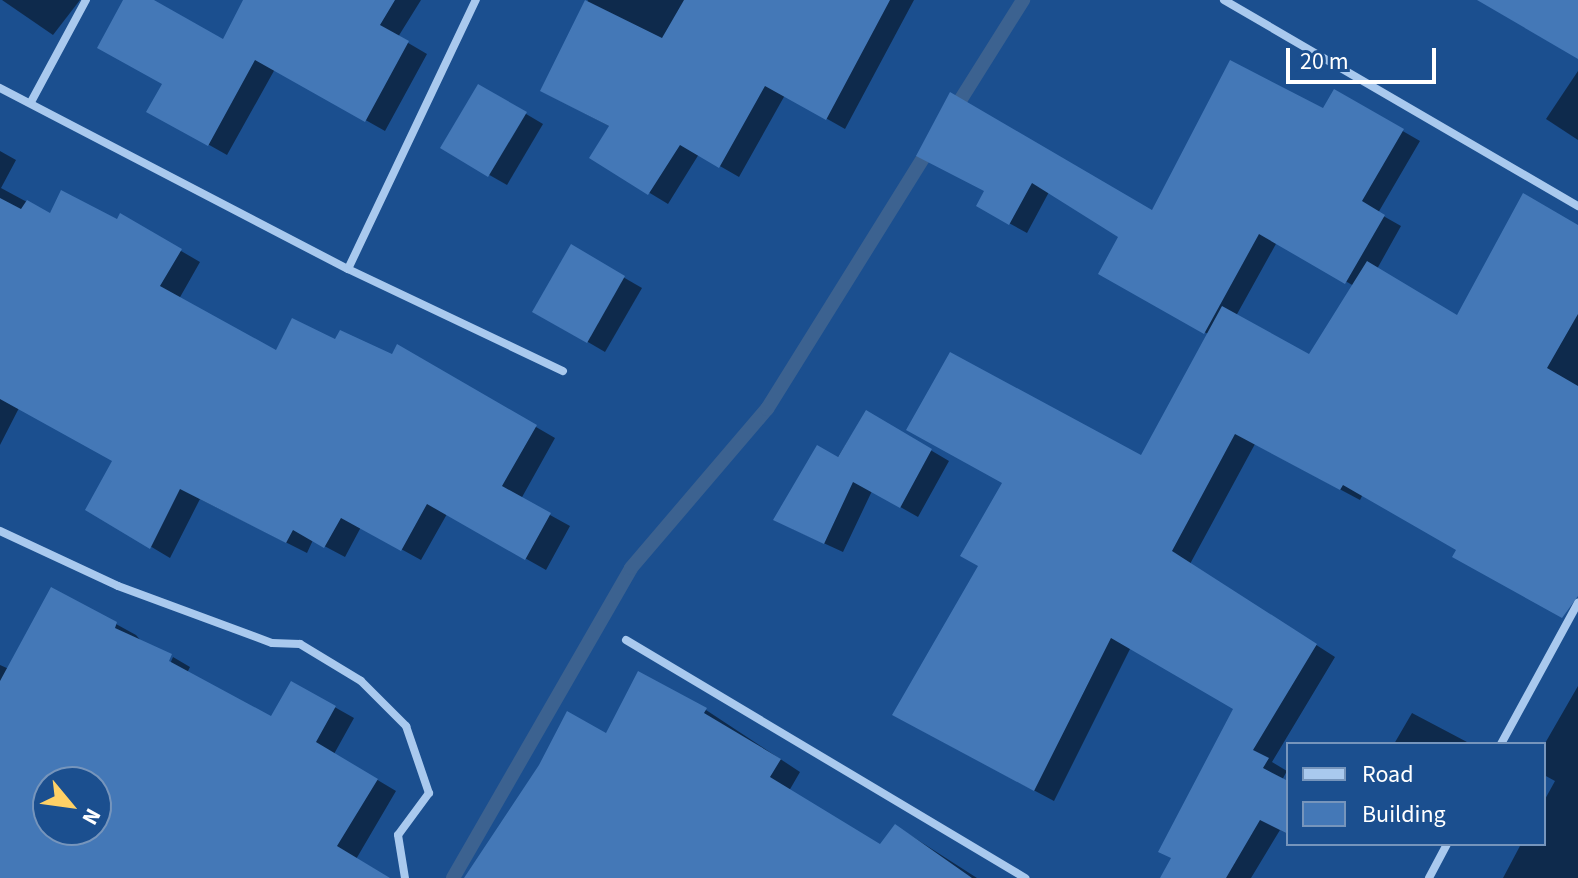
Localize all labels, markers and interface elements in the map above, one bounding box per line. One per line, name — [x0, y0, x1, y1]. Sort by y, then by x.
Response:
scale bar — [1290, 32, 1440, 82]
text: 20 m — [1300, 44, 1349, 79]
legend — [1286, 742, 1546, 846]
text: Road — [1362, 757, 1414, 792]
north arrow — [32, 766, 112, 846]
text: Building — [1362, 797, 1446, 832]
text: N — [74, 802, 109, 831]

